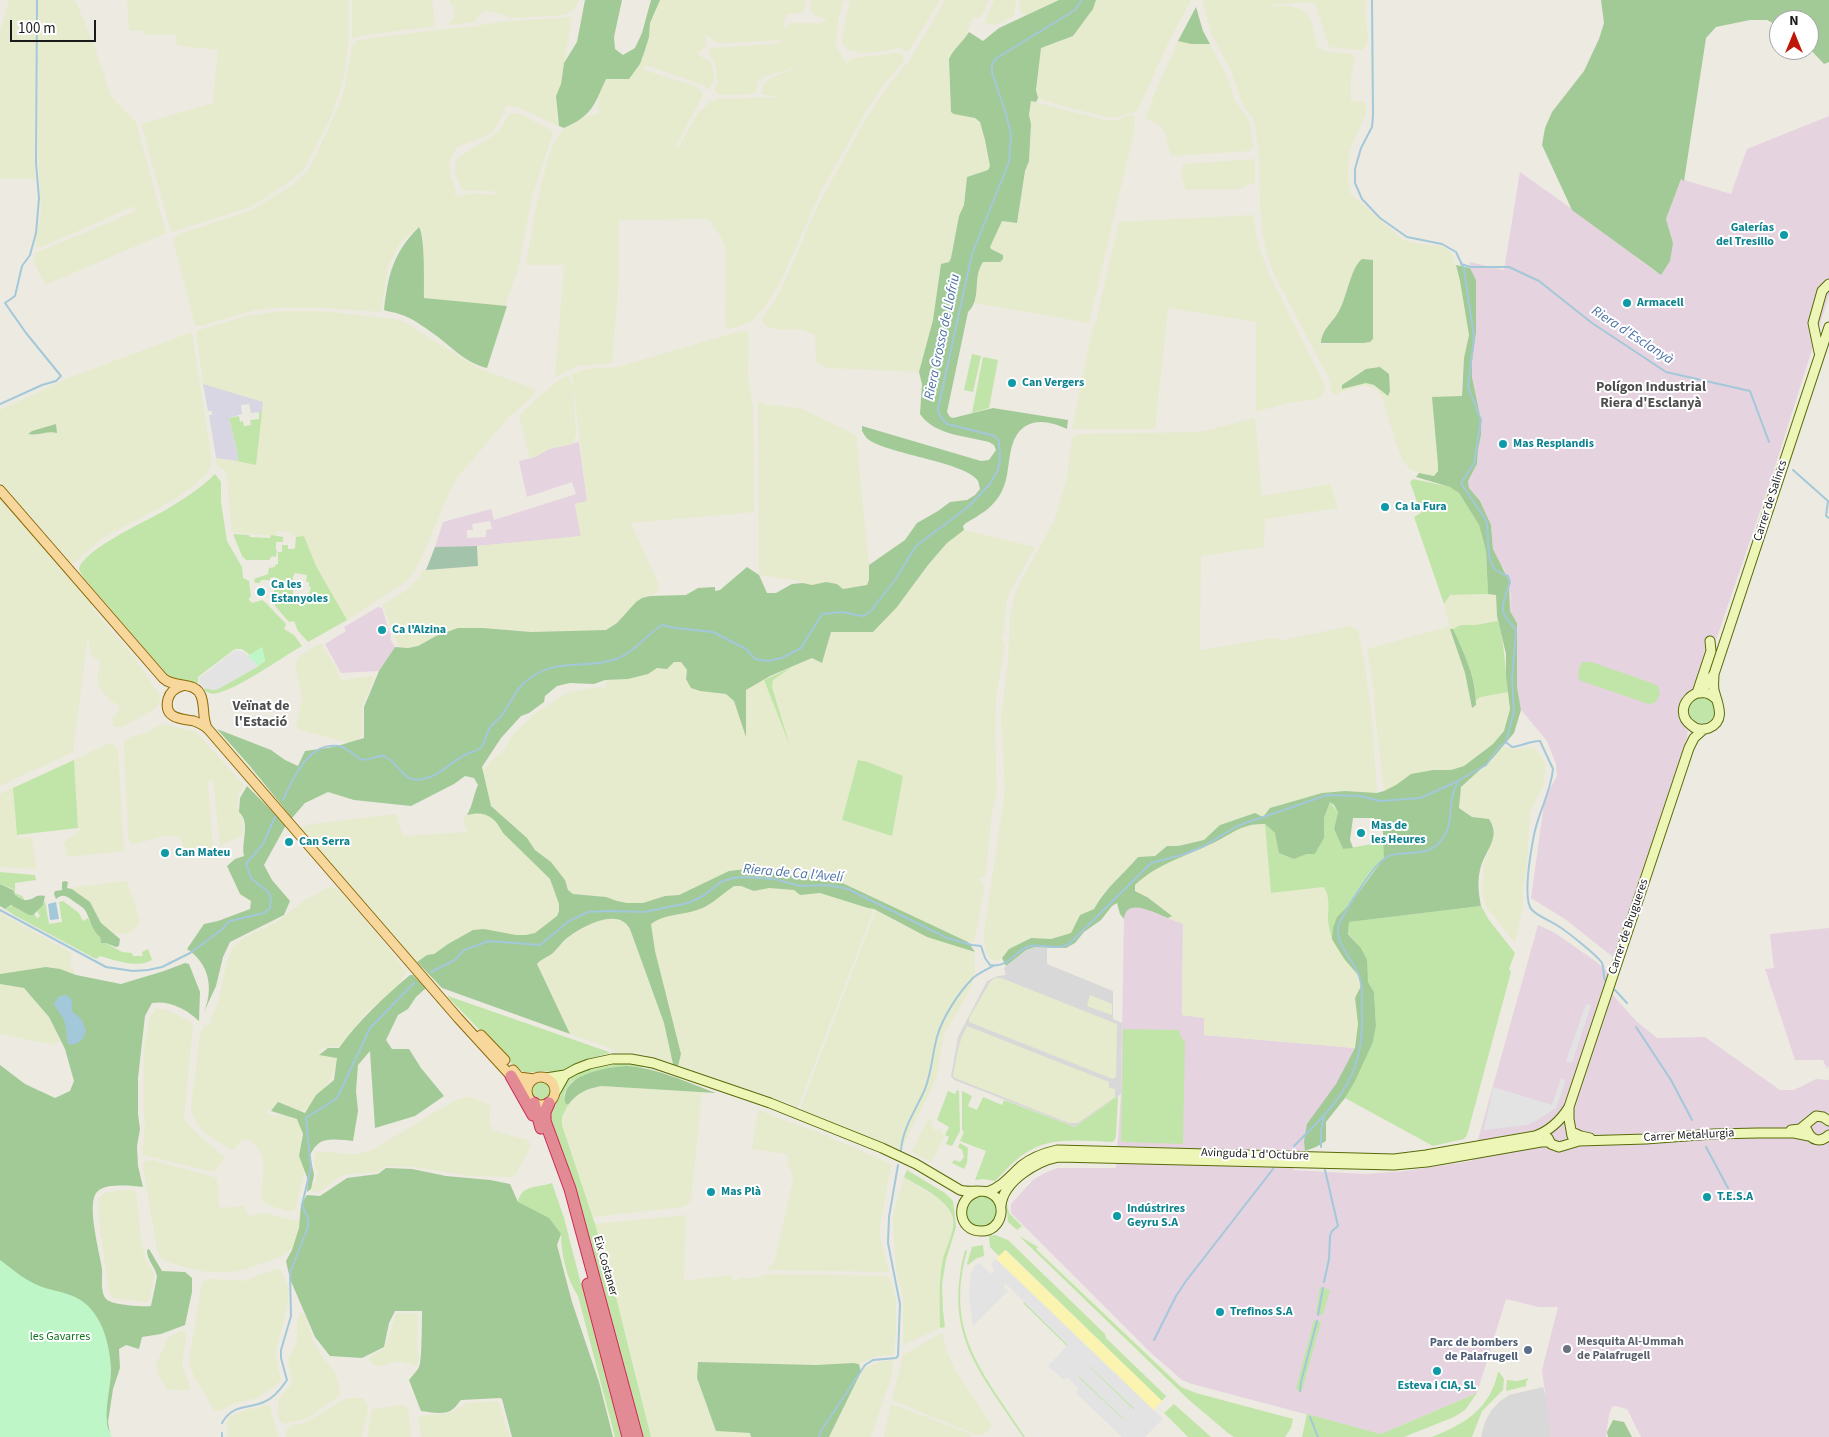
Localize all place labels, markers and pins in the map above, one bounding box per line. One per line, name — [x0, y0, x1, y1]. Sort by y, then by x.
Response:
place label: Galerías del Tresillo — [1716, 221, 1774, 249]
marker: Galerías del Tresillo — [1778, 229, 1790, 241]
place label: Armacell — [1637, 296, 1684, 310]
marker: Armacell — [1621, 297, 1633, 309]
place label: Can Vergers — [1022, 376, 1084, 390]
marker: Can Vergers — [1006, 377, 1018, 389]
place label: Mas Resplandis — [1513, 437, 1594, 451]
marker: Mas Resplandis — [1497, 438, 1509, 450]
place label: Ca la Fura — [1395, 500, 1447, 514]
marker: Ca la Fura — [1379, 501, 1391, 513]
place label: Ca les Estanyoles — [271, 578, 328, 606]
marker: Ca les Estanyoles — [255, 586, 267, 598]
place label: Ca l'Alzina — [392, 623, 446, 637]
marker: Ca l'Alzina — [376, 624, 388, 636]
place label: Mas de les Heures — [1371, 819, 1426, 847]
marker: Mas de les Heures — [1355, 827, 1367, 839]
place label: Can Serra — [299, 835, 350, 849]
marker: Can Serra — [283, 836, 295, 848]
place label: Can Mateu — [175, 846, 230, 860]
marker: Can Mateu — [159, 847, 171, 859]
place label: Mas Plà — [721, 1185, 761, 1199]
marker: Mas Plà — [705, 1186, 717, 1198]
place label: T.E.S.A — [1717, 1190, 1753, 1204]
marker: T.E.S.A — [1701, 1191, 1713, 1203]
place label: Indústrires Geyru S.A — [1127, 1202, 1185, 1230]
marker: Indústrires Geyru S.A — [1111, 1210, 1123, 1222]
place label: Trefinos S.A — [1230, 1305, 1293, 1319]
marker: Trefinos S.A — [1214, 1306, 1226, 1318]
place label: Mesquita Al-Ummah de Palafrugell — [1577, 1335, 1684, 1363]
place label: Parc de bombers de Palafrugell — [1430, 1336, 1518, 1364]
marker: Mesquita Al-Ummah de Palafrugell — [1561, 1343, 1573, 1355]
marker: Parc de bombers de Palafrugell — [1522, 1344, 1534, 1356]
marker: Esteva i CIA, SL — [1431, 1365, 1443, 1377]
place label: Esteva i CIA, SL — [1397, 1379, 1477, 1393]

